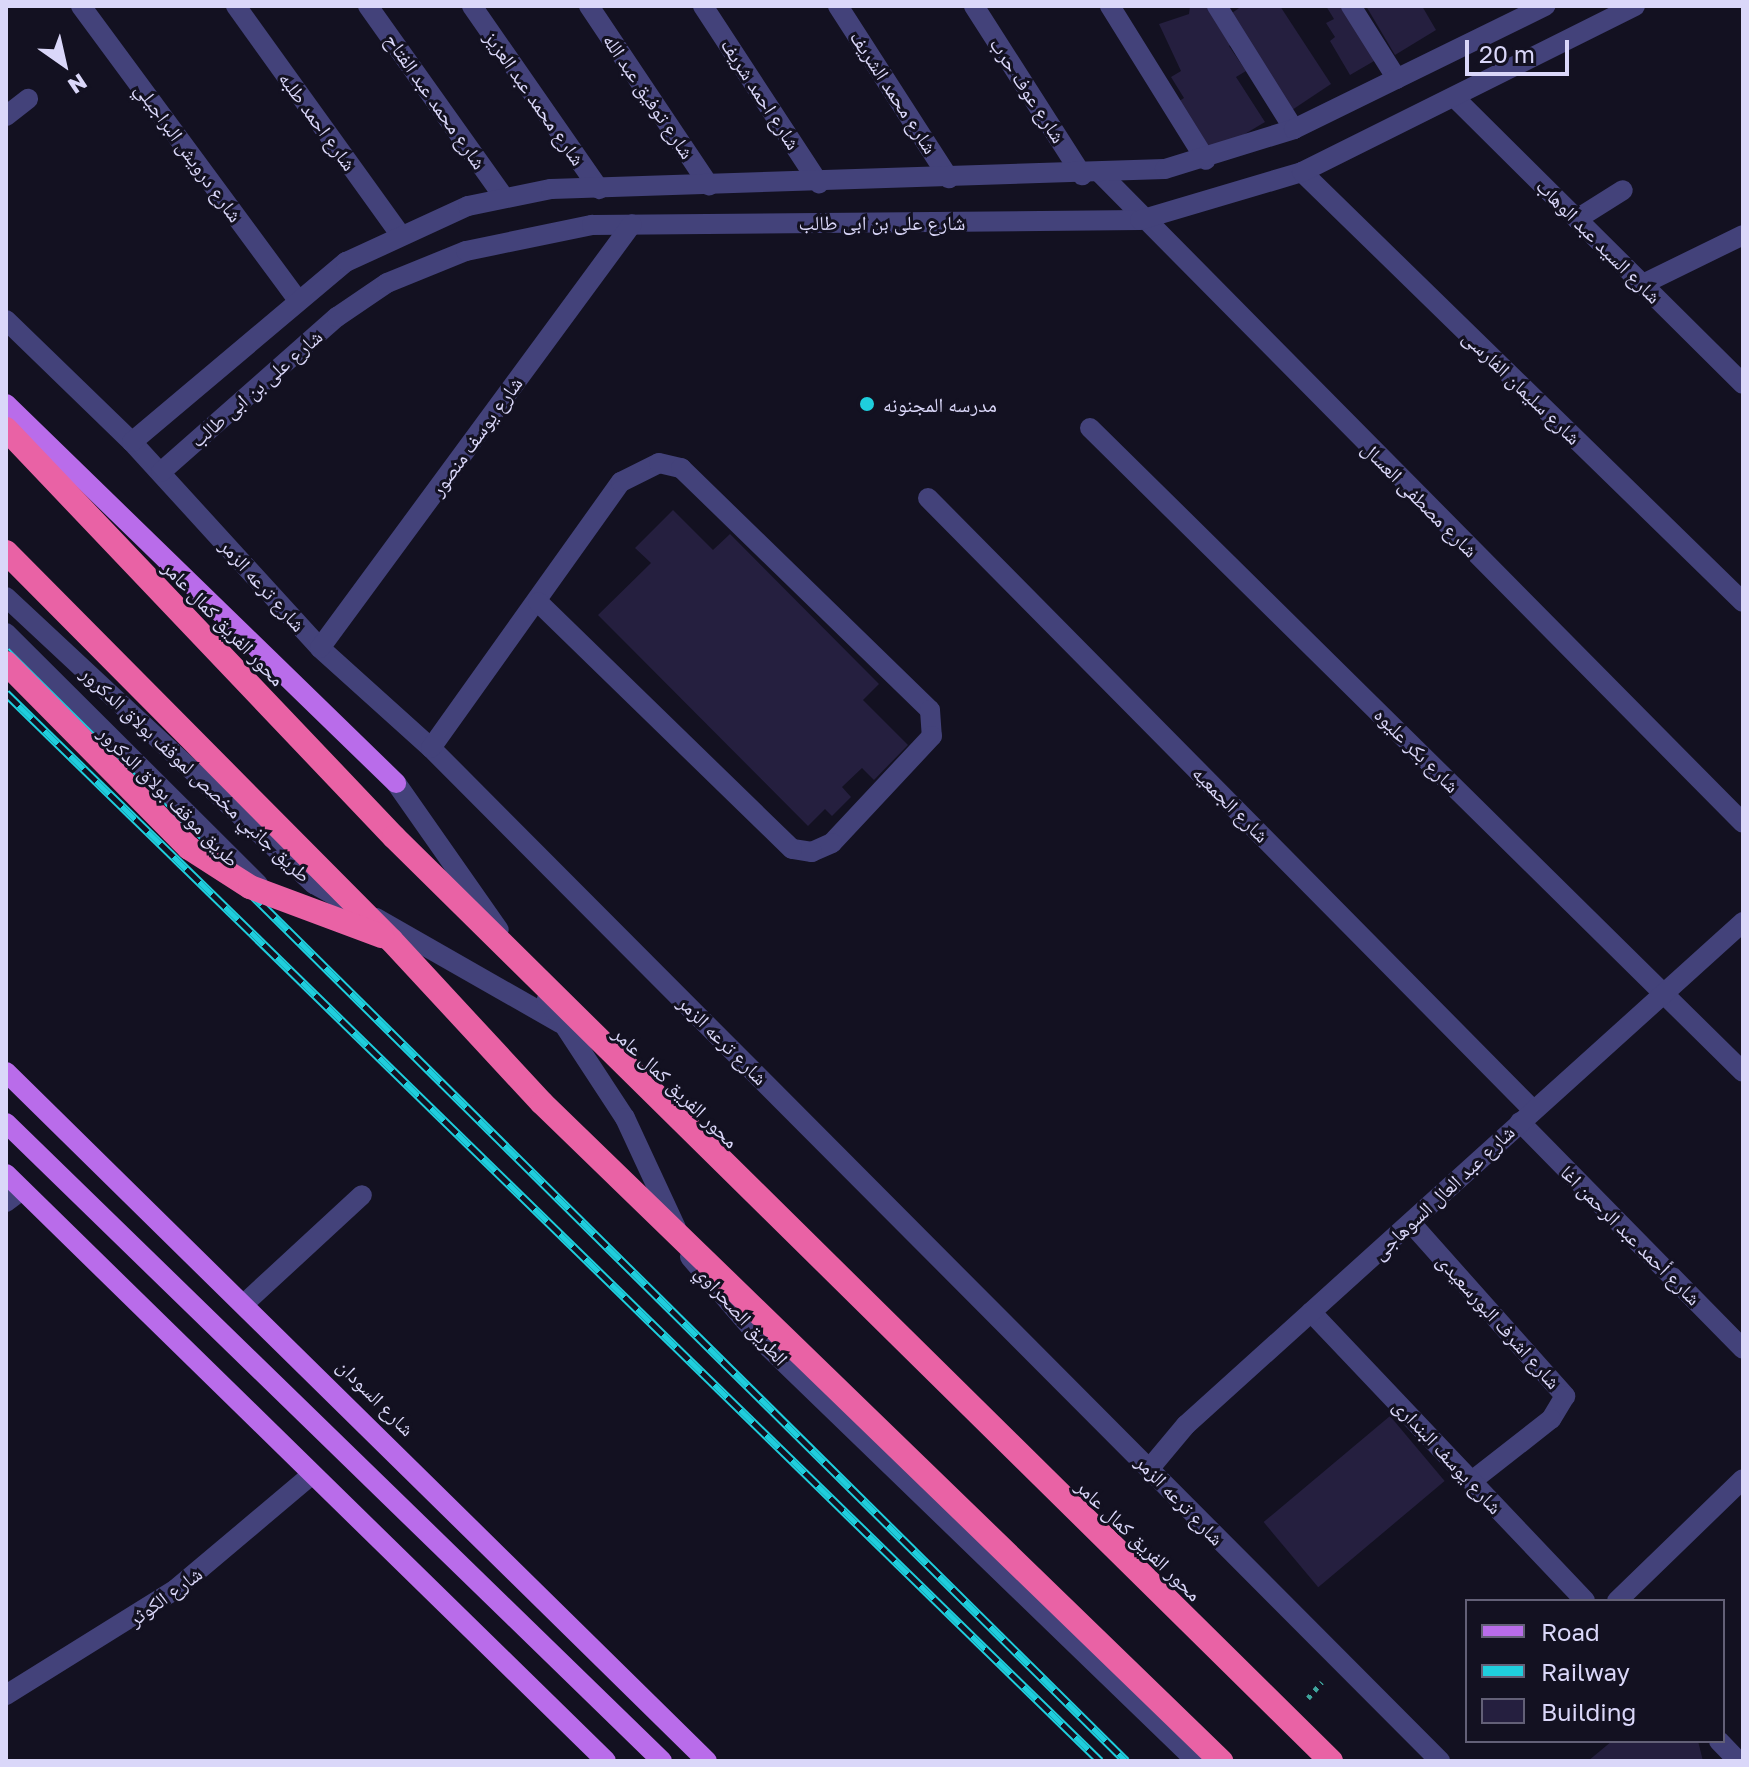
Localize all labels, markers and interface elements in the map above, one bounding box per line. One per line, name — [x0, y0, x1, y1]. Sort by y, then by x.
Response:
north arrow — [24, 24, 104, 104]
scale bar — [1469, 24, 1573, 74]
street label: شارع محمد عبد العزيز — [480, 26, 590, 170]
street label: شارع محمد الشريف — [845, 26, 943, 158]
street label: شارع محمد عبد الفتاح — [380, 28, 492, 174]
street label: شارع توفيق عبد الله — [598, 29, 700, 163]
street label: شارع عوف حرب — [985, 33, 1071, 147]
street label: شارع احمد شريف — [716, 34, 806, 154]
text: 20 m — [1479, 39, 1535, 68]
street label: شارع احمد طلبه — [274, 67, 362, 175]
text: N — [63, 68, 92, 100]
street label: شارع درويش البراجيلي — [130, 77, 248, 227]
street label: شارع السيد عبد الوهاب — [1532, 174, 1666, 308]
street label: شارع على بن ابى طالب — [799, 210, 965, 234]
street label: شارع على بن ابى طالب — [185, 324, 327, 452]
street label: شارع سليمان الفارسى — [1458, 325, 1586, 449]
street label: شارع يوسف منصور — [425, 372, 527, 500]
place label: مدرسه المجنونه — [883, 392, 997, 416]
marker: مدرسه المجنونه — [858, 395, 876, 413]
street label: شارع مصطفى العسال — [1357, 436, 1483, 562]
street label: شارع ترعه الزمر — [215, 534, 311, 636]
street label: محور الفريق كمال عامر — [158, 555, 290, 691]
street label: طريق جانبي مخصص لموقف بولاق الدكرور — [76, 661, 316, 887]
street label: شارع بكر عليوه — [1369, 702, 1465, 798]
street label: طريق موقف بولاق الدكرور — [94, 721, 244, 871]
street label: شارع الجمعيه — [1188, 761, 1274, 847]
street label: شارع ترعه الزمر — [673, 990, 773, 1090]
street label: محور الفريق كمال عامر — [608, 1021, 744, 1153]
street label: شارع عبد العال السوهاجى — [1367, 1120, 1519, 1264]
street label: شارع أحمد عبد الرحمن اغا — [1556, 1160, 1706, 1310]
street label: شارع اشرف البورسعيدى — [1432, 1249, 1566, 1393]
street label: الطريق الصحراوي — [691, 1260, 793, 1370]
street label: شارع السودان — [332, 1353, 420, 1441]
street label: شارع يوسف البندارى — [1389, 1393, 1507, 1519]
street label: شارع ترعه الزمر — [1131, 1450, 1229, 1550]
street label: محور الفريق كمال عامر — [1071, 1474, 1207, 1606]
street label: شارع الكوثر — [123, 1561, 207, 1631]
legend — [1465, 1599, 1725, 1743]
text: Road — [1541, 1617, 1600, 1646]
text: Railway — [1541, 1657, 1630, 1686]
text: Building — [1541, 1697, 1636, 1726]

